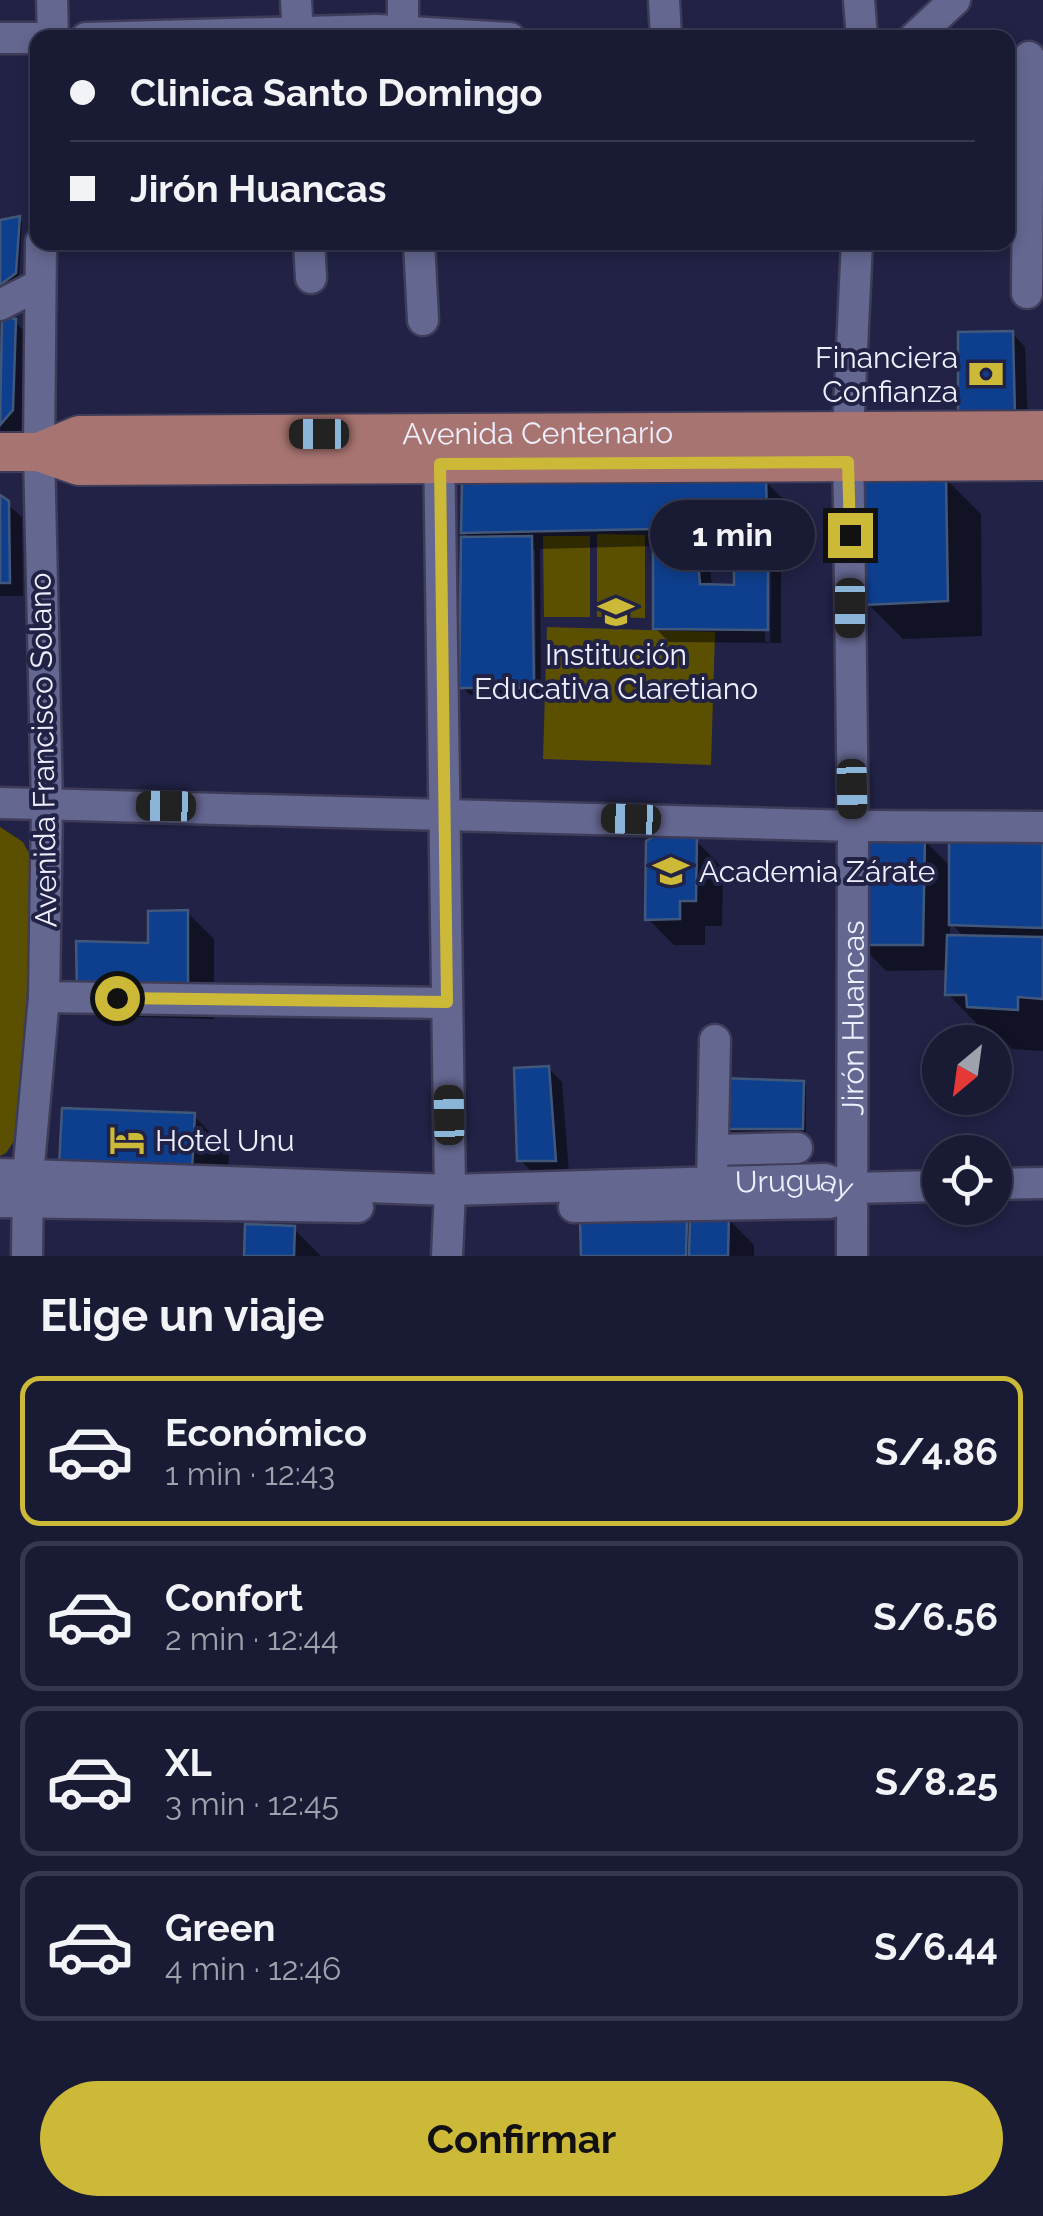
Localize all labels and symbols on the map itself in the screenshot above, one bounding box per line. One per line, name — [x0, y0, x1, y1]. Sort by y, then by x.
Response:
place label: Financiera Confianza — [815, 340, 958, 409]
bank icon: Financiera Confianza — [967, 355, 1005, 393]
street label: Avenida Centenario — [402, 414, 673, 451]
car — [289, 419, 349, 449]
callout: 1 min — [650, 500, 815, 570]
route end — [828, 513, 873, 558]
street label: Avenida Francisco Solano — [22, 572, 64, 928]
car — [835, 578, 865, 638]
school or university icon: Institución Educativa Claretiano — [597, 593, 635, 631]
place label: Institución Educativa Claretiano — [474, 637, 758, 706]
car — [836, 759, 868, 819]
car — [136, 790, 196, 822]
car — [600, 803, 662, 835]
school or university icon: Academia Zárate — [652, 852, 690, 890]
place label: Academia Zárate — [699, 854, 935, 889]
street label: Jirón Huancas — [835, 920, 870, 1116]
route start — [95, 976, 140, 1021]
north arrow — [922, 1025, 1012, 1115]
car — [433, 1085, 465, 1145]
hotel icon: Hotel Unu — [108, 1121, 146, 1159]
place label: Hotel Unu — [155, 1123, 295, 1158]
street label: Uruguay — [734, 1162, 858, 1205]

